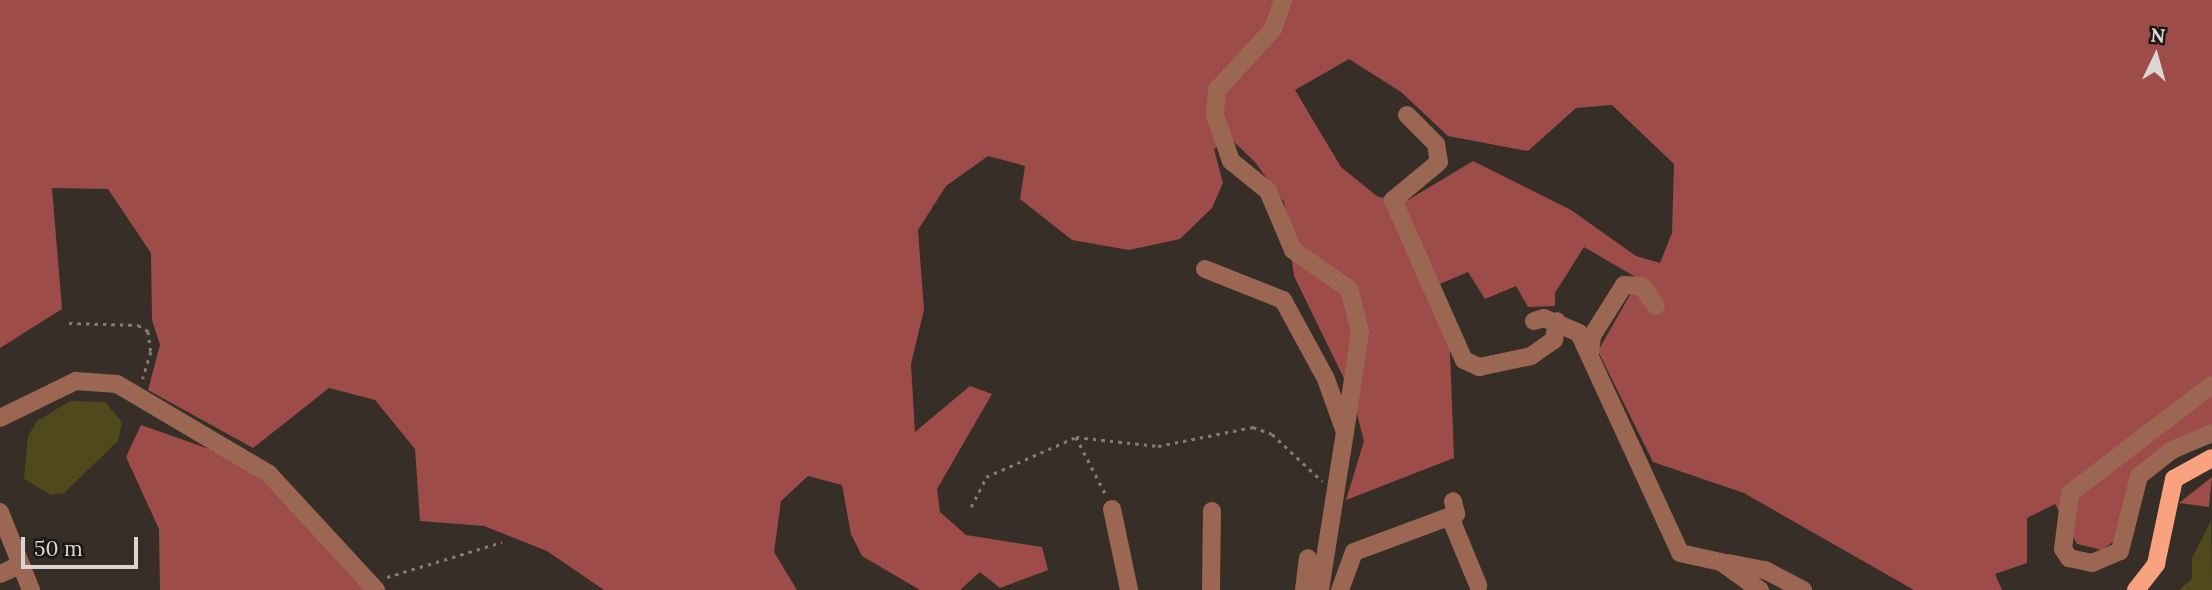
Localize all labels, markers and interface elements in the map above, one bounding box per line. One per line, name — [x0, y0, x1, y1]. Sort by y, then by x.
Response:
north arrow — [2121, 21, 2191, 91]
text: N — [2149, 22, 2166, 48]
scale bar — [24, 524, 142, 568]
text: 50 m — [34, 535, 83, 562]

